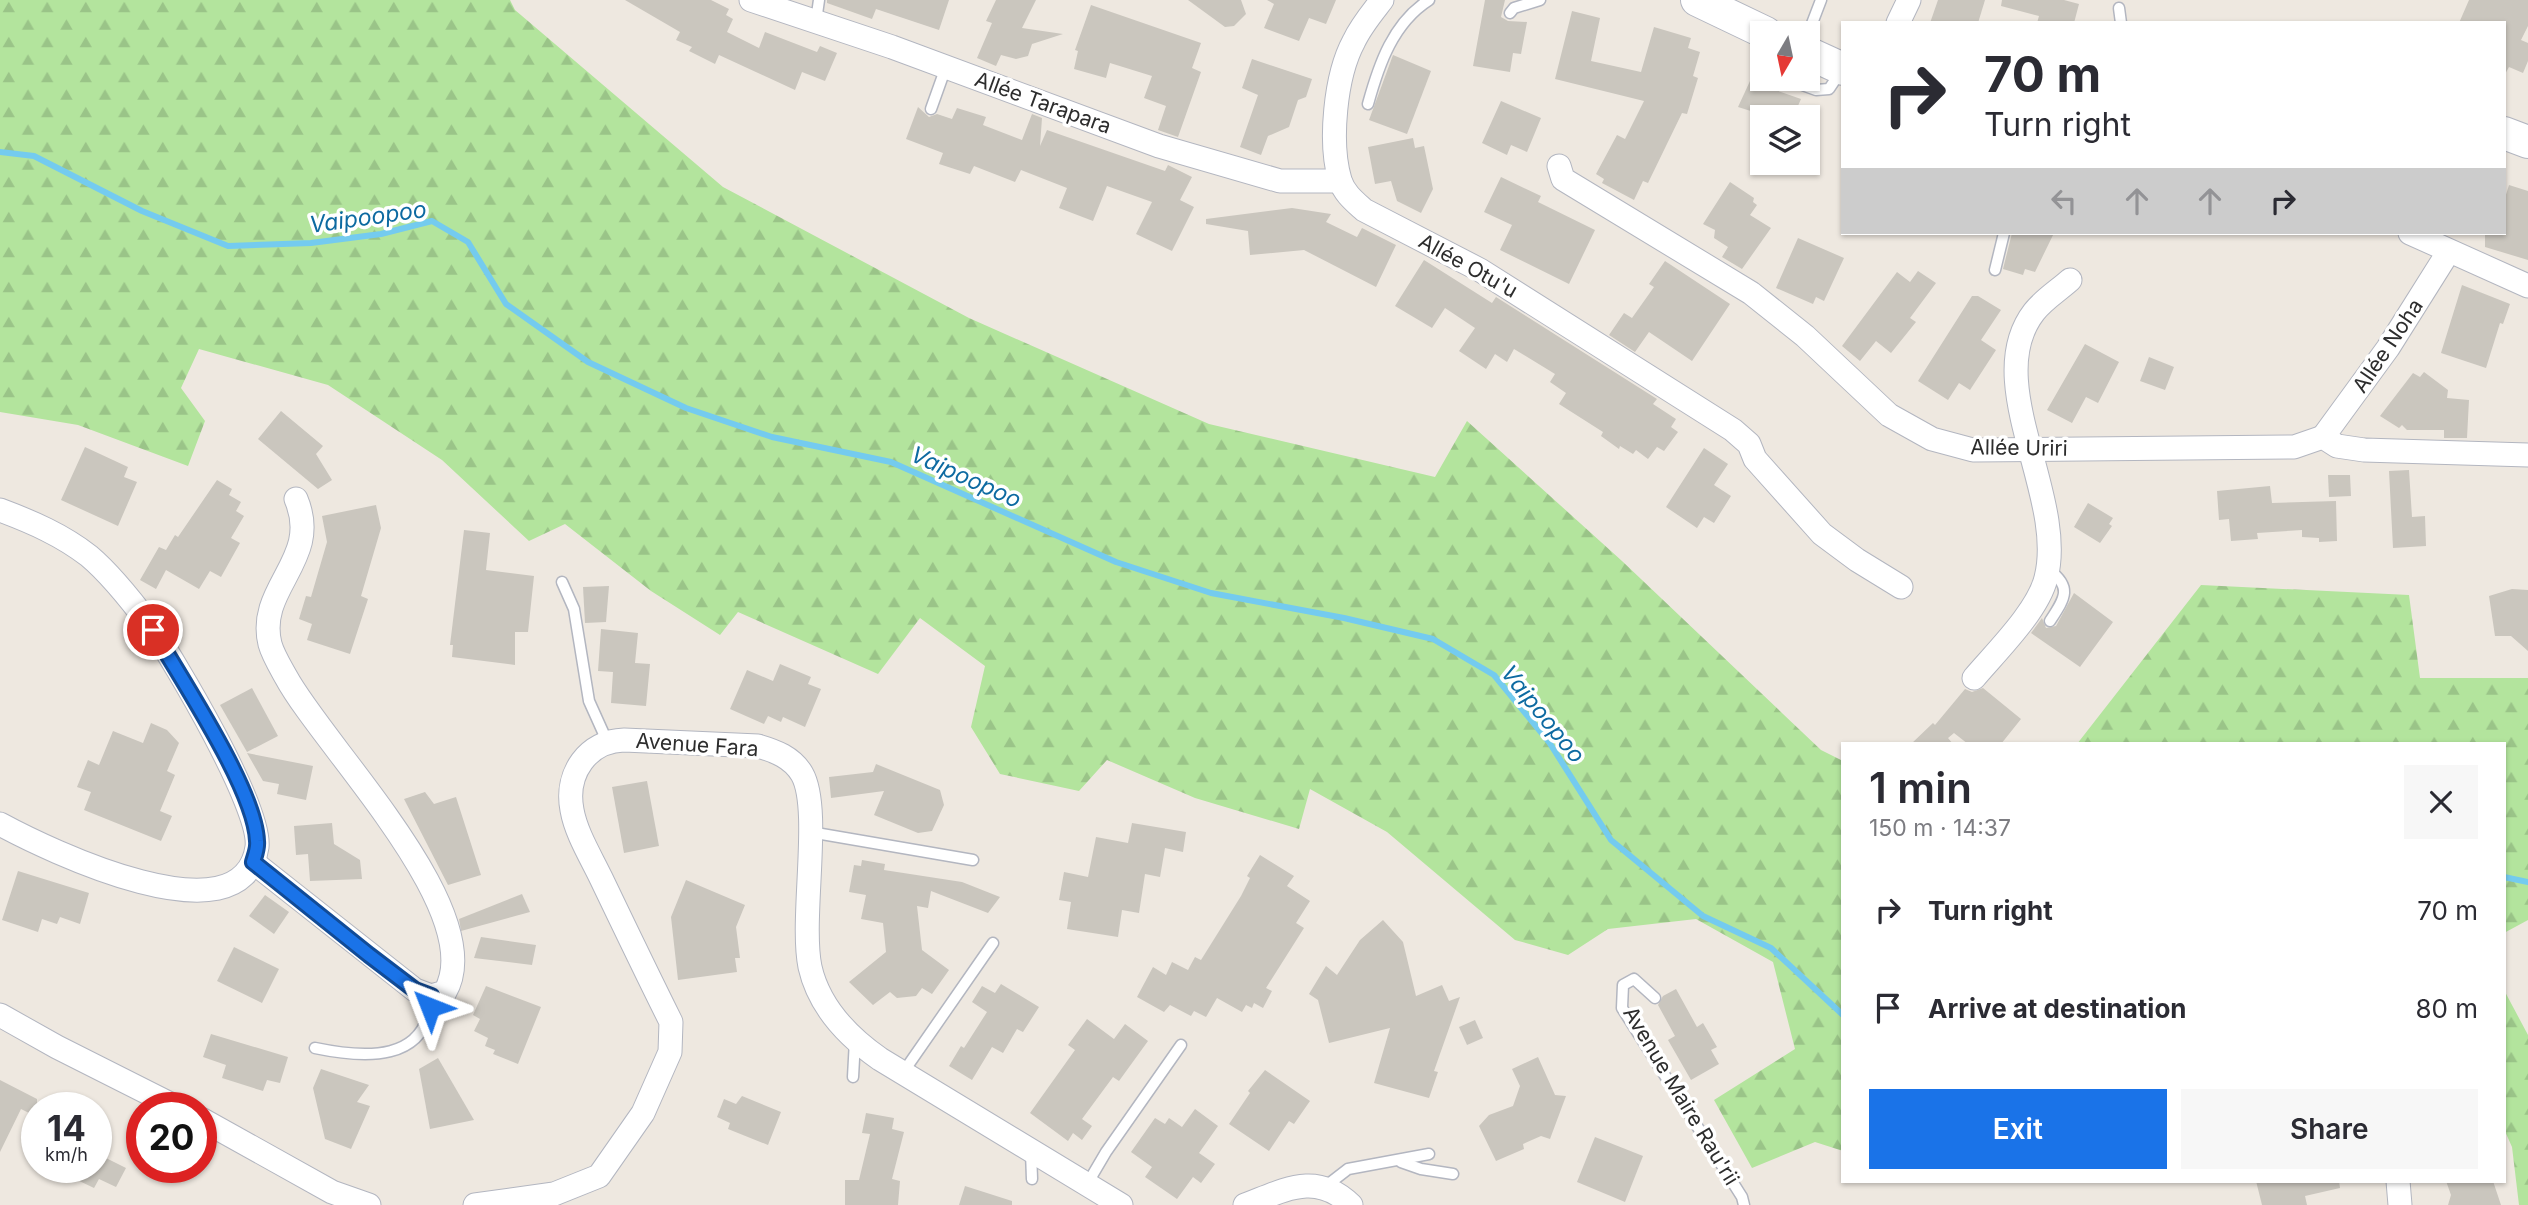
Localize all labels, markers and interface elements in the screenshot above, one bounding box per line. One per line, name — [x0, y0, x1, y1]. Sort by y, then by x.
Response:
north arrow — [1750, 21, 1820, 91]
map controls — [1750, 21, 1820, 175]
text: 70 m — [1984, 45, 2101, 104]
icon: right — [1869, 49, 1960, 140]
street label: Allée Tarapara — [972, 66, 1115, 139]
button: layers — [1750, 105, 1820, 175]
text: Turn right — [1984, 105, 2131, 144]
icon: left — [2045, 182, 2083, 220]
icon: ahead — [2118, 182, 2156, 220]
icon: ahead — [2191, 182, 2229, 220]
icon: right — [2264, 182, 2302, 220]
water label: Vaipoopoo — [308, 195, 428, 239]
street label: Allée Otu'u — [1414, 228, 1522, 303]
street label: Allée Noha — [2347, 294, 2428, 397]
street label: Allée Uriri — [1970, 434, 2068, 461]
water label: Vaipoopoo — [906, 440, 1026, 514]
pin — [123, 600, 183, 660]
icon: arrive — [134, 611, 172, 649]
water label: Vaipoopoo — [1495, 659, 1591, 769]
street label: Avenue Fara — [635, 728, 759, 761]
text: 1 min — [1869, 762, 1972, 813]
button: close — [2404, 765, 2478, 839]
text: 150 m · 14:37 — [1869, 814, 2011, 842]
icon: right — [1869, 891, 1907, 929]
text: Turn right — [1928, 895, 2053, 926]
text: 70 m — [2417, 895, 2478, 926]
position arrow — [393, 970, 467, 1044]
icon: arrive — [1869, 989, 1907, 1027]
text: Arrive at destination — [1928, 993, 2187, 1024]
text: 80 m — [2415, 993, 2478, 1024]
street label: Avenue Maire Rau'rii — [1618, 1002, 1745, 1189]
button: Exit — [1869, 1089, 2167, 1169]
button: Share — [2181, 1089, 2478, 1169]
speed limit sign: 20 — [126, 1092, 217, 1183]
text: 14 — [47, 1107, 86, 1149]
text: km/h — [45, 1144, 88, 1165]

